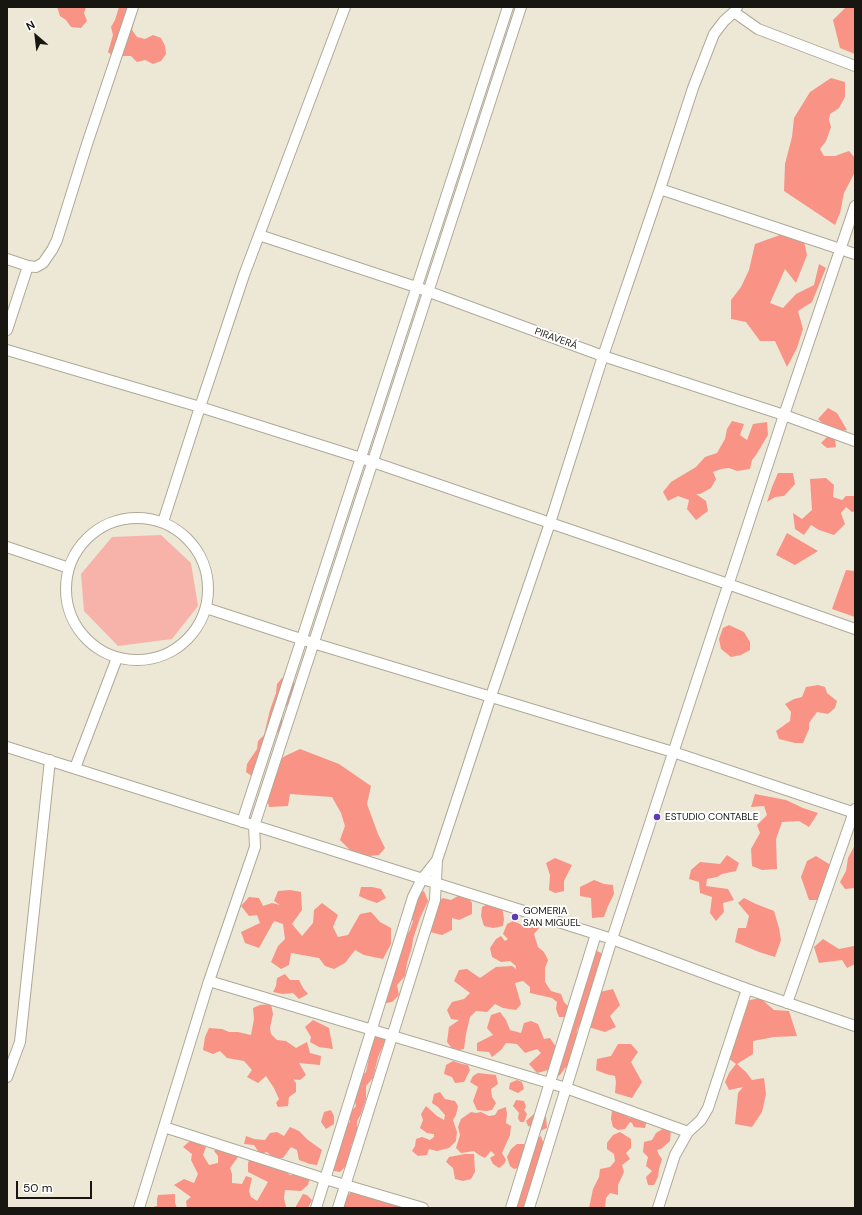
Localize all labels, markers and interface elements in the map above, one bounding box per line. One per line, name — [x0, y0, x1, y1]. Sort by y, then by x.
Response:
north arrow — [16, 16, 56, 56]
text: N — [24, 17, 37, 33]
street label: PIRAVERÁ — [533, 326, 579, 352]
place label: ESTUDIO CONTABLE — [665, 811, 758, 823]
marker: ESTUDIO CONTABLE — [652, 812, 662, 822]
place label: GOMERIA SAN MIGUEL — [523, 905, 581, 928]
marker: GOMERIA SAN MIGUEL — [510, 912, 520, 922]
scale bar — [18, 1173, 94, 1199]
text: 50 m — [23, 1180, 52, 1196]

